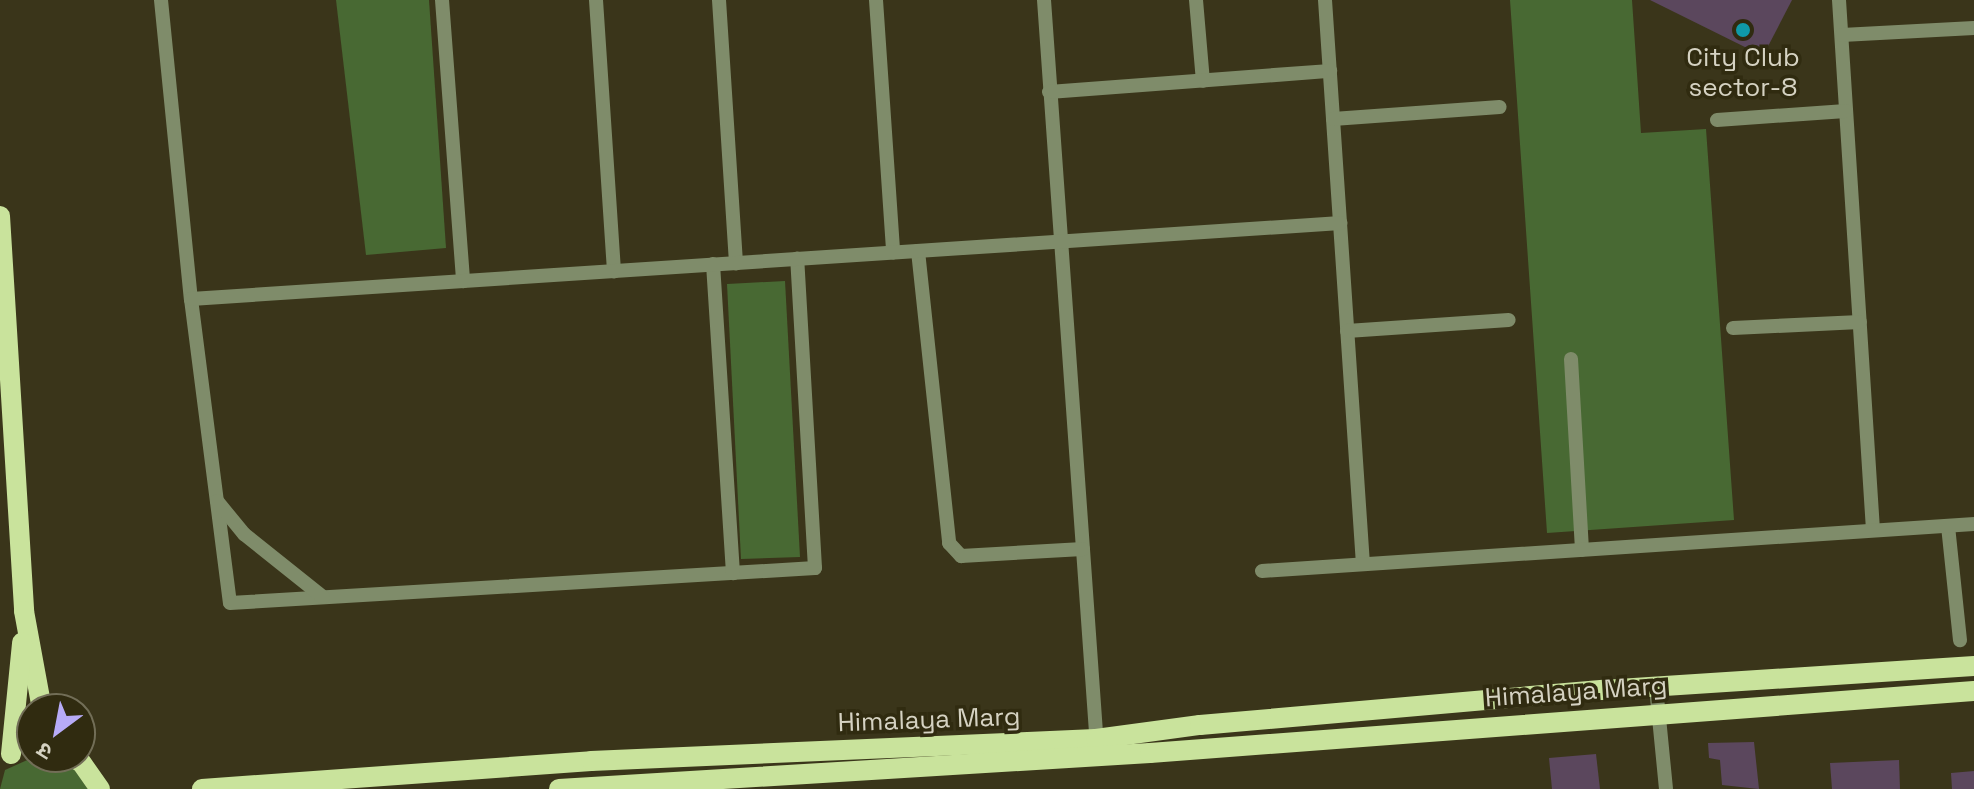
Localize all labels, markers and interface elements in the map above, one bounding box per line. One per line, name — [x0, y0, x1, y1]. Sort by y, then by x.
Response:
marker: City Club sector-8 — [1734, 21, 1752, 39]
place label: City Club sector-8 — [1686, 42, 1800, 104]
street label: Himalaya Marg — [1484, 670, 1668, 714]
north arrow — [16, 693, 96, 773]
street label: Himalaya Marg — [837, 701, 1021, 739]
text: उ — [31, 736, 57, 767]

